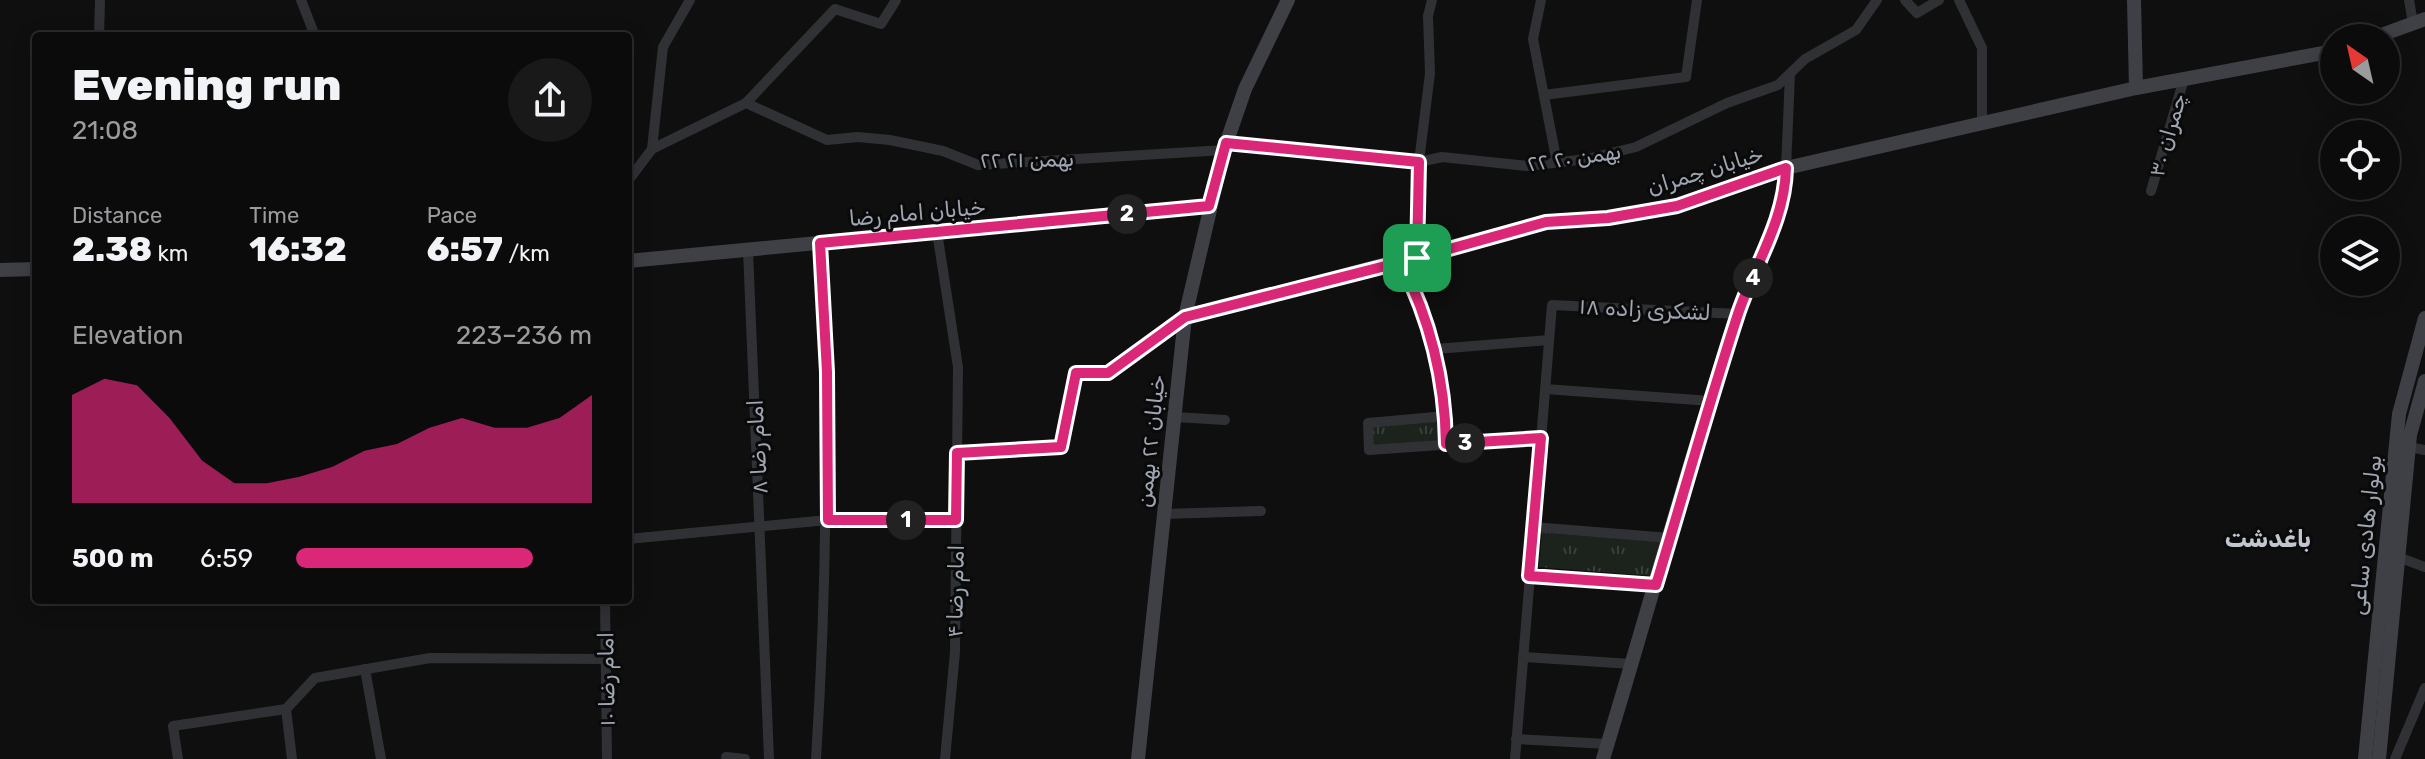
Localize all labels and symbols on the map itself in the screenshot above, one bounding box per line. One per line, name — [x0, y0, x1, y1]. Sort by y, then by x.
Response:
north arrow — [2320, 24, 2400, 104]
street label: چمران ۳۰ — [2143, 90, 2192, 180]
street label: ۲۲ بهمن ۲۰ — [1525, 138, 1623, 177]
street label: خیابان چمران — [1644, 140, 1767, 201]
street label: ۲۲ بهمن ۲۱ — [980, 145, 1075, 174]
street label: خیابان امام رضا — [848, 193, 987, 233]
pin: 2 — [1107, 194, 1147, 234]
pin — [1383, 224, 1451, 292]
pin: 4 — [1733, 258, 1773, 298]
street label: لشکری زاده ۱۸ — [1578, 293, 1712, 326]
street label: خیابان ۲۲ بهمن — [1130, 373, 1171, 509]
street label: امام رضا ۸ — [742, 399, 774, 495]
pin: 3 — [1445, 423, 1485, 463]
street label: بولوار هادی ساعی — [2344, 453, 2387, 617]
pin: 1 — [886, 500, 926, 540]
district label: باغدشت — [2225, 525, 2311, 553]
street label: امام رضا ۴ — [941, 544, 971, 638]
street label: امام رضا ۱۰ — [592, 631, 622, 727]

